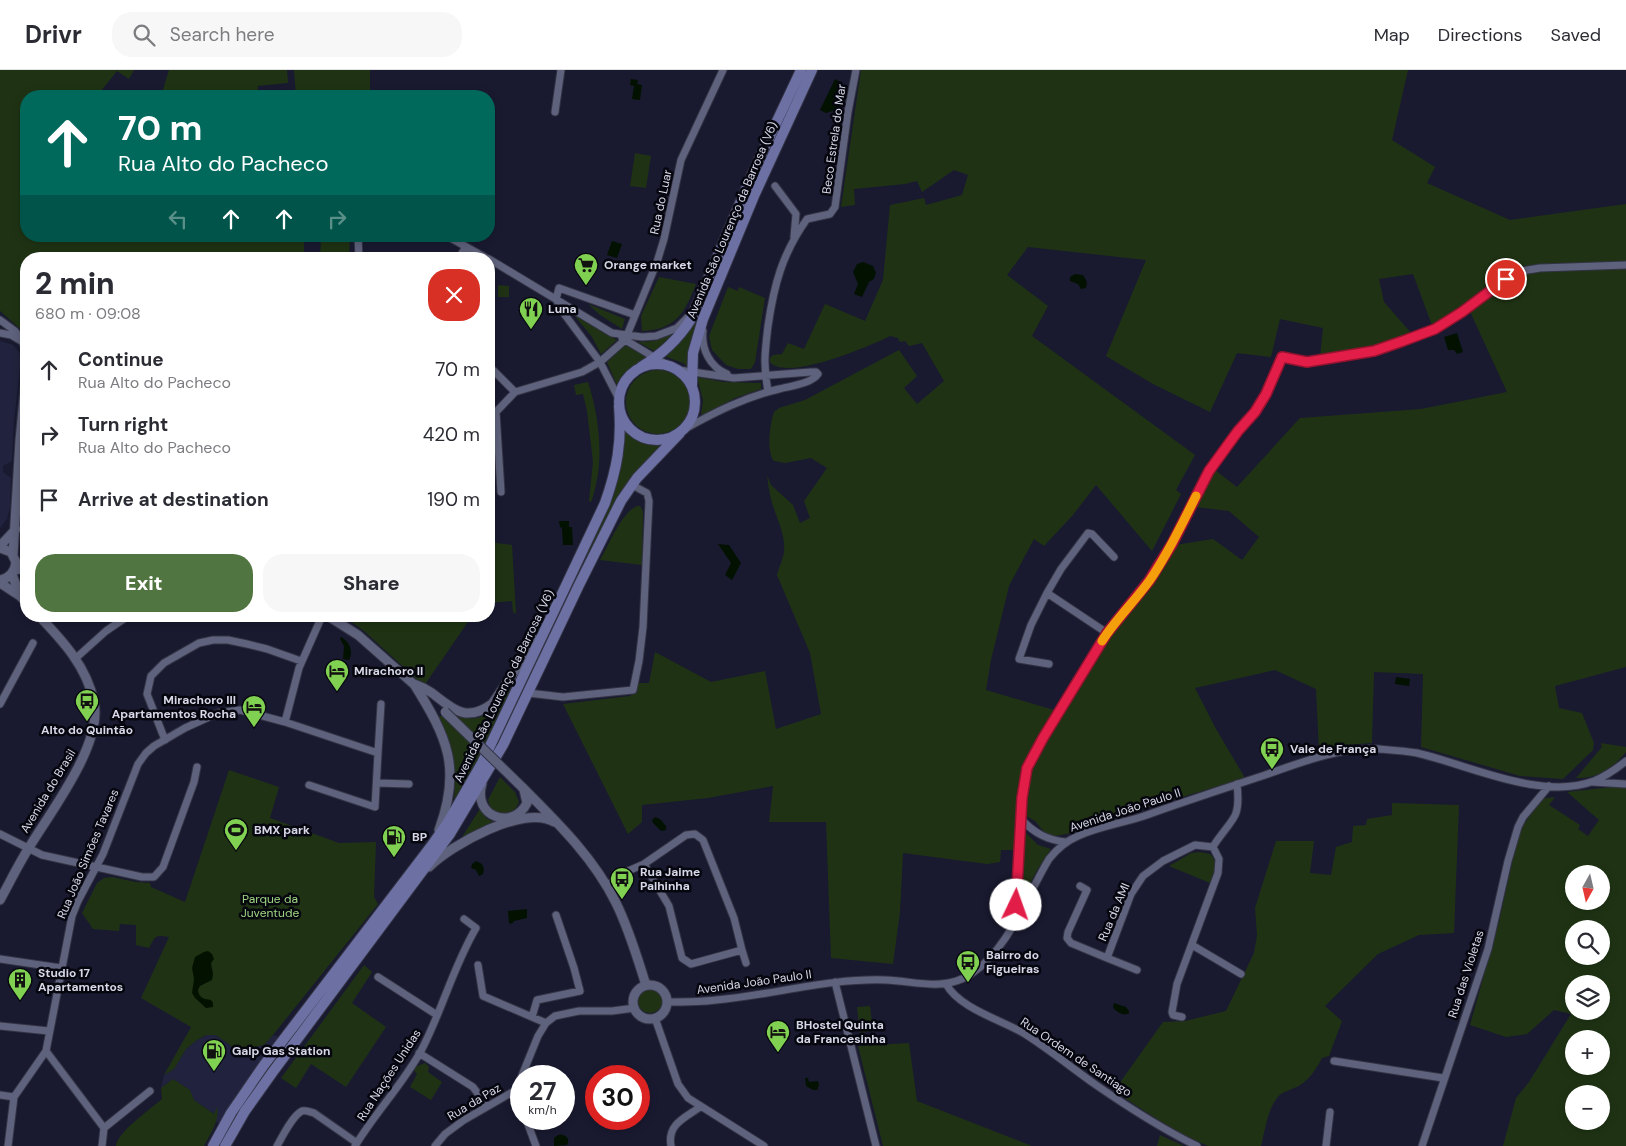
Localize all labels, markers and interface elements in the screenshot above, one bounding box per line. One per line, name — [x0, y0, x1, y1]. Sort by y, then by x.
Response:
search box — [112, 12, 462, 57]
text: Drivr — [25, 19, 82, 50]
icon: search — [130, 21, 158, 49]
text: Search here — [170, 22, 275, 47]
text: Map — [1374, 23, 1410, 47]
text: Directions — [1438, 23, 1523, 47]
text: Saved — [1551, 23, 1601, 47]
street label: Beco Estrela do Mar — [818, 82, 850, 195]
text: 70 m — [118, 105, 202, 151]
icon: ahead — [35, 110, 100, 175]
street label: Avenida São Lourenço da Barrosa (V6) — [683, 119, 781, 321]
text: Rua Alto do Pacheco — [118, 149, 329, 178]
street label: Rua do Luar — [646, 168, 676, 236]
icon: left — [164, 205, 192, 233]
icon: ahead — [217, 205, 245, 233]
icon: ahead — [270, 205, 298, 233]
icon: right — [323, 205, 351, 233]
supermarket icon: Orange market — [573, 252, 599, 286]
place label: Orange market — [604, 257, 692, 273]
pin — [1485, 258, 1527, 300]
text: 2 min — [35, 264, 115, 303]
icon: arrive — [1492, 265, 1520, 293]
button: close — [428, 269, 480, 321]
restaurant icon: Luna — [518, 296, 544, 330]
place label: Luna — [548, 301, 577, 317]
text: 680 m · 09:08 — [35, 303, 141, 324]
text: Continue — [78, 347, 164, 372]
icon: ahead — [35, 356, 63, 384]
text: 70 m — [435, 357, 480, 382]
text: Rua Alto do Pacheco — [78, 372, 231, 393]
text: Turn right — [78, 412, 168, 437]
icon: right — [35, 421, 63, 449]
text: 420 m — [423, 422, 480, 447]
text: Rua Alto do Pacheco — [78, 437, 231, 458]
icon: arrive — [35, 486, 63, 514]
text: Arrive at destination — [78, 487, 269, 512]
text: 190 m — [427, 487, 480, 512]
button: Exit — [35, 554, 253, 612]
button: Share — [263, 554, 480, 612]
street label: Avenida São Lourenço da Barrosa (V6) — [450, 587, 558, 785]
hotel icon: Mirachoro II — [324, 658, 350, 692]
place label: Mirachoro II — [354, 663, 423, 679]
bus stop icon: Alto do Quintão — [74, 688, 100, 722]
place label: Mirachoro III Apartamentos Rocha — [112, 692, 236, 722]
hotel icon: Mirachoro III Apartamentos Rocha — [241, 694, 267, 728]
place label: Alto do Quintão — [41, 722, 133, 738]
bus stop icon: Vale de França — [1259, 736, 1285, 770]
place label: Vale de França — [1290, 741, 1376, 757]
street label: Avenida do Brasil — [17, 746, 79, 836]
street label: Avenida João Paulo II — [1067, 784, 1183, 836]
street label: Rua João Simões Tavares — [53, 787, 123, 921]
sports icon: BMX park — [223, 817, 249, 851]
place label: BMX park — [254, 822, 310, 838]
fuel station icon: BP — [381, 824, 407, 858]
place label: BP — [412, 829, 427, 845]
place label: Rua Jaime Palhinha — [640, 864, 700, 894]
north arrow — [1565, 865, 1610, 910]
map controls — [1565, 865, 1610, 1130]
bus stop icon: Rua Jaime Palhinha — [609, 866, 635, 900]
position arrow — [989, 878, 1041, 930]
street label: Rua da AMI — [1095, 880, 1133, 944]
park label: Parque da Juventude — [241, 891, 299, 921]
button: search — [1565, 920, 1610, 965]
street label: Rua das Violetas — [1444, 928, 1488, 1020]
place label: Bairro do Figueiras — [986, 947, 1039, 977]
bus stop icon: Bairro do Figueiras — [955, 949, 981, 983]
place label: Studio 17 Apartamentos — [38, 965, 123, 995]
street label: Avenida João Paulo II — [696, 966, 812, 998]
building icon: Studio 17 Apartamentos — [7, 967, 33, 1001]
button: layers — [1565, 975, 1610, 1020]
street label: Rua Ordem de Santiago — [1017, 1014, 1135, 1100]
place label: BHostel Quinta da Francesinha — [796, 1017, 886, 1047]
hotel icon: BHostel Quinta da Francesinha — [765, 1019, 791, 1053]
street label: Rua Nações Unidas — [353, 1026, 425, 1124]
button: + — [1565, 1030, 1610, 1075]
fuel station icon: Galp Gas Station — [201, 1038, 227, 1072]
place label: Galp Gas Station — [232, 1043, 330, 1059]
speed limit sign: 30 — [585, 1065, 650, 1130]
text: 27 — [529, 1075, 556, 1108]
street label: Rua da Paz — [444, 1080, 504, 1124]
button: − — [1565, 1085, 1610, 1130]
text: km/h — [528, 1102, 557, 1118]

